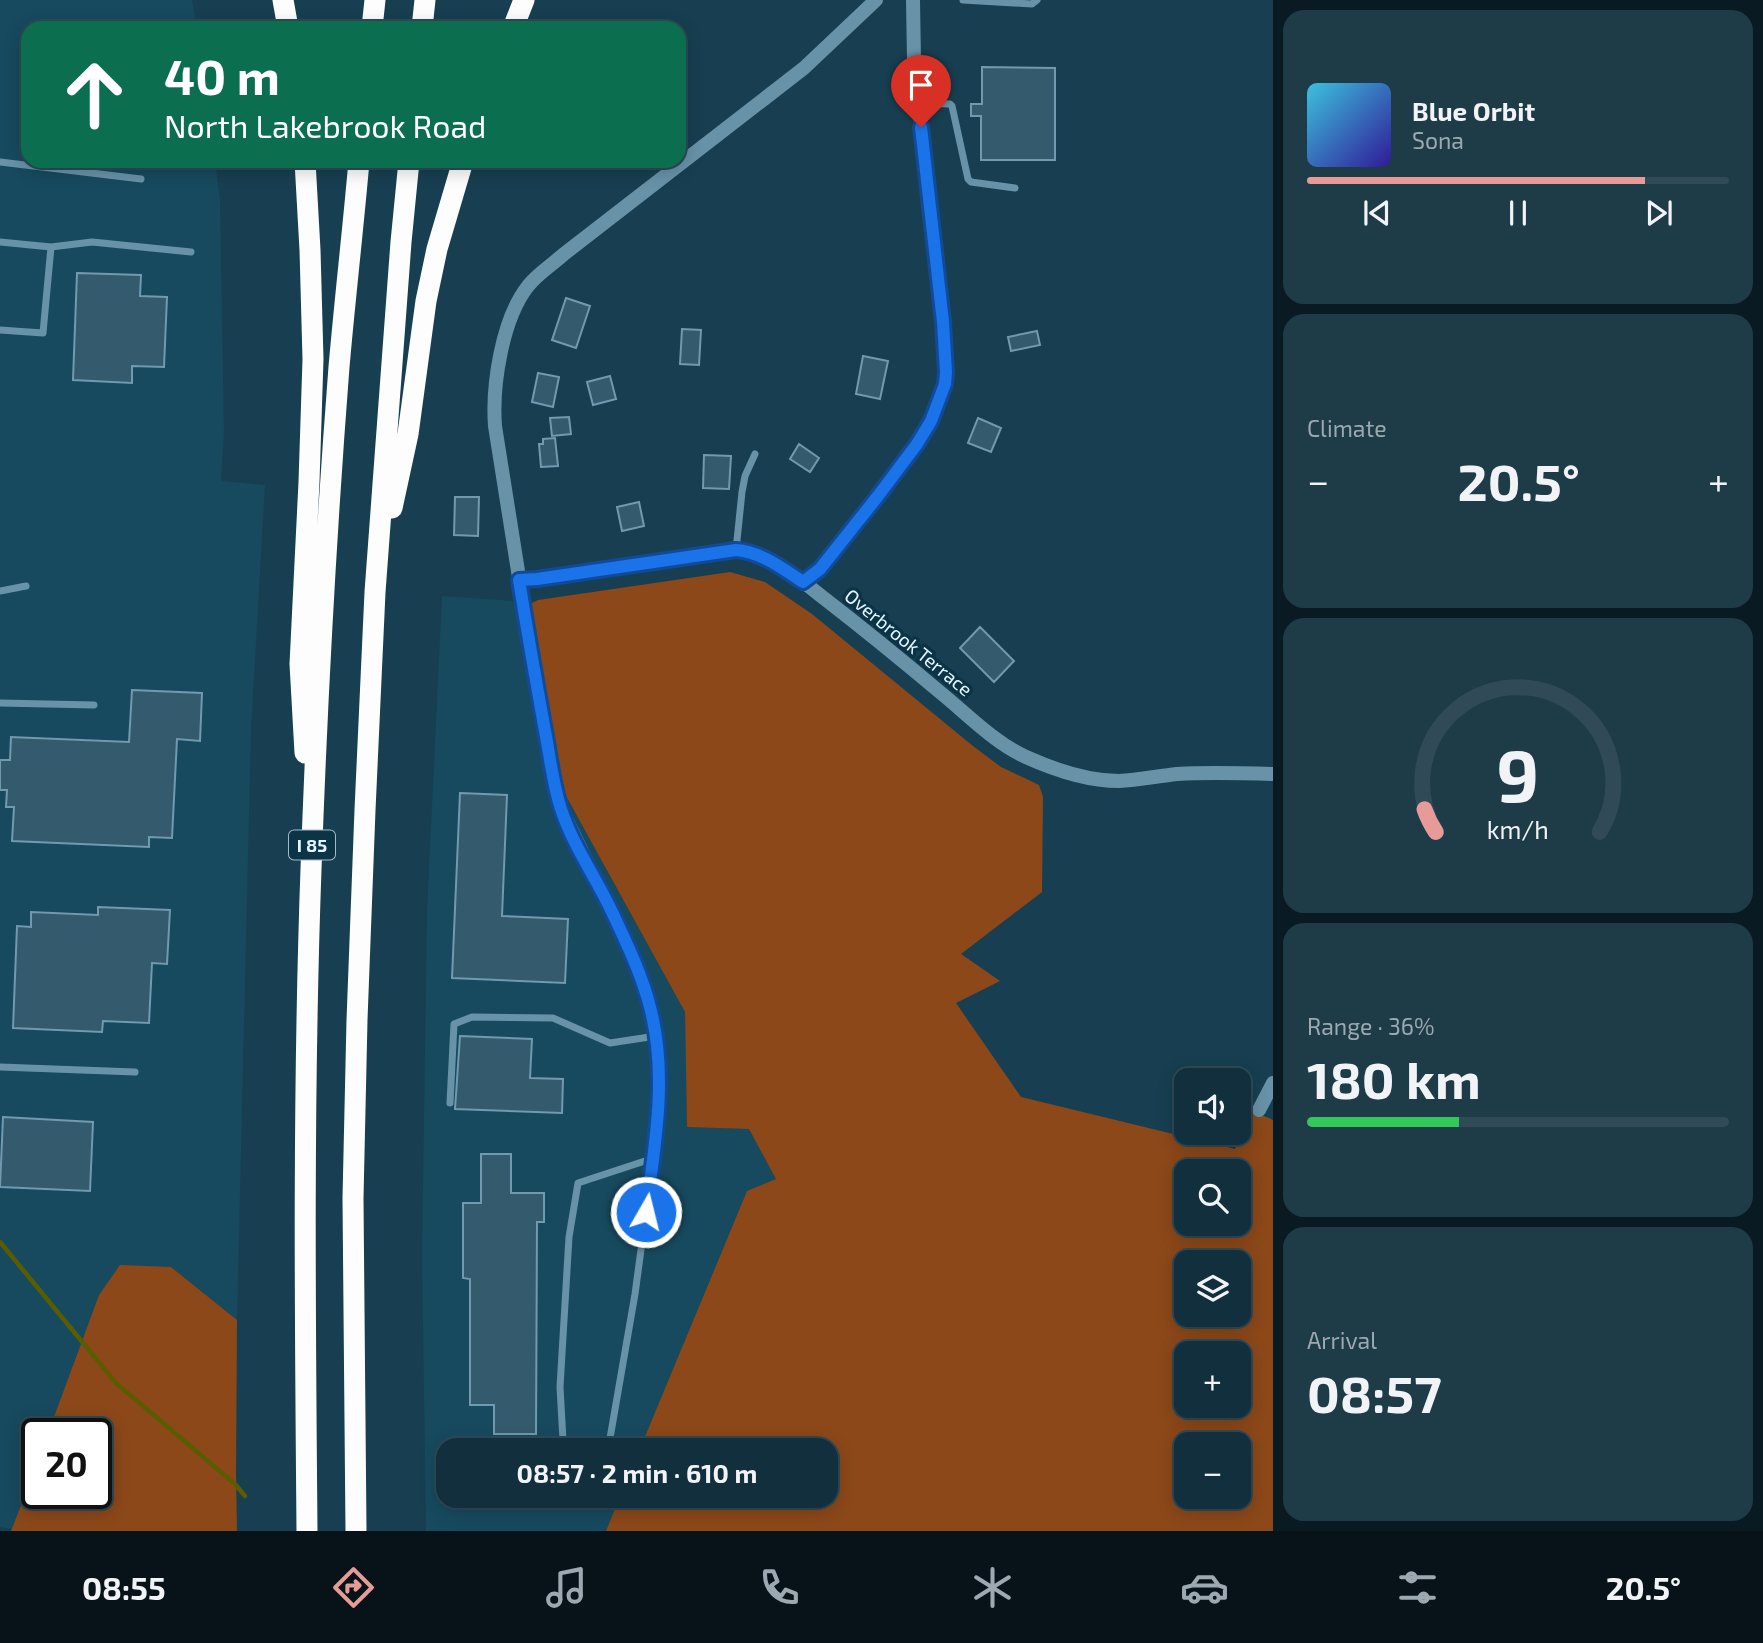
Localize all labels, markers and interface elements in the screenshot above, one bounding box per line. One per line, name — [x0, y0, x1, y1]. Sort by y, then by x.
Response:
text: 40 m — [164, 46, 280, 105]
icon: ahead — [49, 49, 140, 140]
pin — [891, 55, 951, 127]
icon: arrive — [902, 66, 940, 104]
text: Blue Orbit — [1412, 95, 1535, 126]
text: North Lakebrook Road — [164, 106, 486, 144]
text: Sona — [1412, 126, 1464, 154]
icon: previous — [1358, 194, 1396, 232]
icon: pause — [1499, 194, 1537, 232]
icon: next — [1640, 194, 1678, 232]
text: Climate — [1307, 414, 1387, 442]
text: 20.5° — [1457, 449, 1580, 511]
text: − — [1307, 457, 1329, 503]
text: + — [1708, 457, 1729, 503]
street label: Overbrook Terrace — [840, 583, 978, 701]
text: 9 — [1497, 729, 1539, 817]
text: km/h — [1487, 813, 1549, 843]
road number: I 85 — [289, 830, 335, 860]
text: Range · 36% — [1307, 1012, 1435, 1040]
text: 180 km — [1307, 1047, 1481, 1109]
map controls — [1174, 1068, 1251, 1509]
button: sound — [1174, 1068, 1251, 1145]
button: search — [1174, 1159, 1251, 1236]
position arrow — [609, 1175, 683, 1249]
button: layers — [1174, 1250, 1251, 1327]
text: Arrival — [1307, 1326, 1377, 1354]
button: + — [1174, 1341, 1251, 1418]
text: 08:57 — [1307, 1361, 1442, 1423]
speed limit sign: 20 — [21, 1418, 112, 1509]
button: − — [1174, 1432, 1251, 1509]
text: 08:57 · 2 min · 610 m — [517, 1457, 757, 1488]
icon: directions — [329, 1563, 378, 1612]
icon: music — [542, 1563, 591, 1612]
icon: phone — [755, 1563, 804, 1612]
icon: climate — [968, 1563, 1017, 1612]
icon: car — [1180, 1563, 1229, 1612]
icon: filters — [1393, 1563, 1442, 1612]
text: 08:55 — [82, 1568, 166, 1606]
text: 20.5° — [1606, 1568, 1681, 1606]

